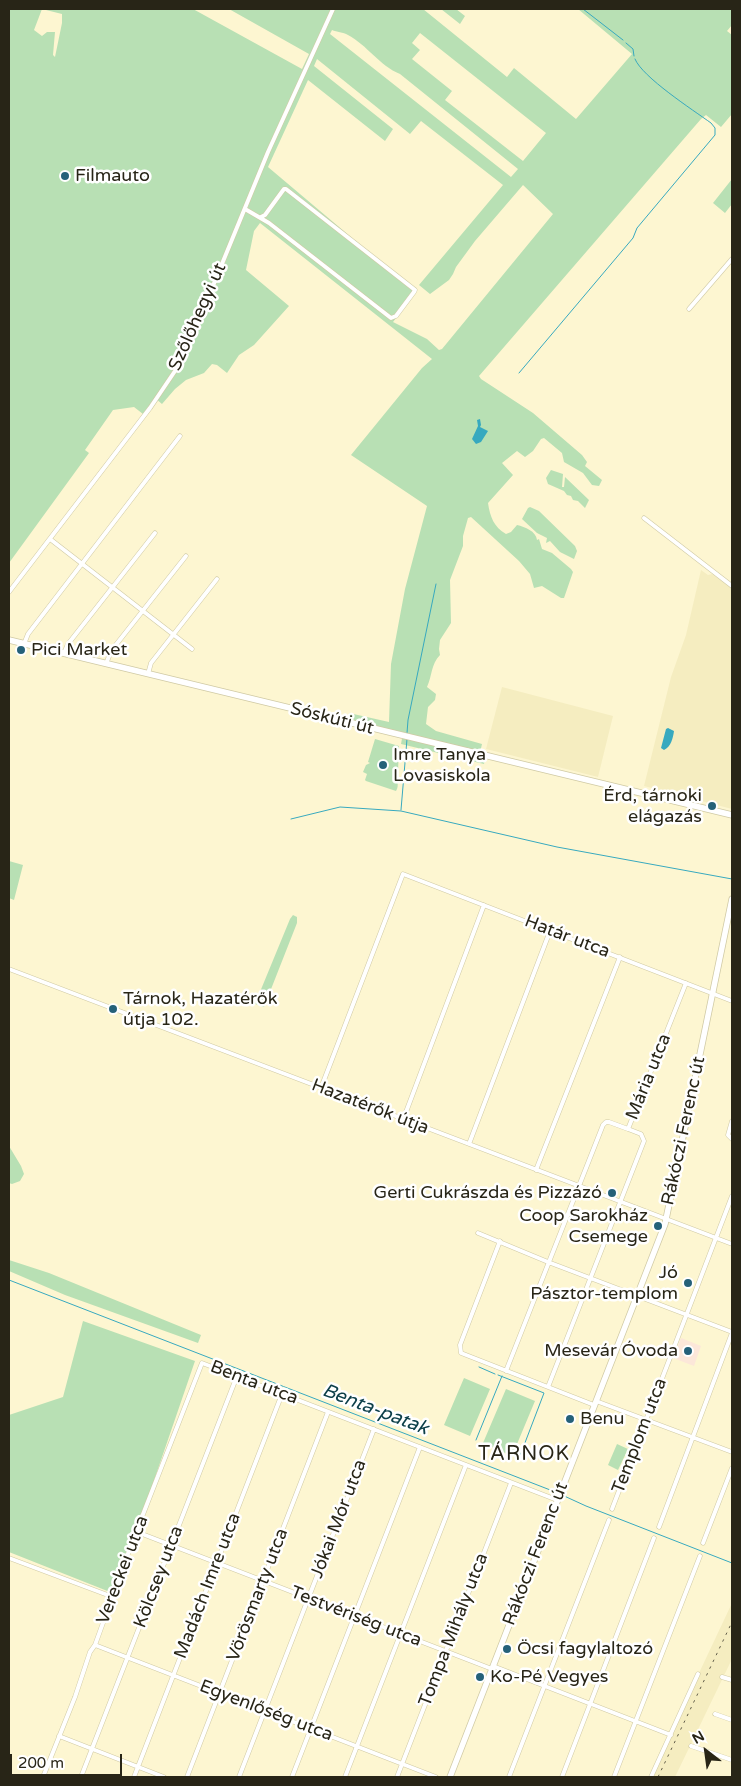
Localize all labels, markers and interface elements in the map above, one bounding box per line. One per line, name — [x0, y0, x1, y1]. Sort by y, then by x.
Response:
place label: Filmauto — [75, 165, 150, 187]
marker: Filmauto — [59, 170, 71, 182]
street label: Szőlőhegyi út — [165, 260, 231, 374]
place label: Pici Market — [31, 639, 127, 661]
marker: Pici Market — [15, 644, 27, 656]
street label: Sóskúti út — [288, 698, 376, 740]
place label: Imre Tanya Lovasiskola — [393, 744, 491, 786]
marker: Imre Tanya Lovasiskola — [377, 759, 389, 771]
place label: Érd, tárnoki elágazás — [603, 785, 702, 828]
marker: Érd, tárnoki elágazás — [706, 800, 718, 812]
street label: Határ utca — [521, 911, 613, 963]
place label: Tárnok, Hazatérők útja 102. — [123, 988, 277, 1030]
marker: Tárnok, Hazatérők útja 102. — [107, 1003, 119, 1015]
street label: Mária utca — [622, 1031, 676, 1123]
street label: Rákóczi Ferenc út — [658, 1055, 710, 1207]
street label: Hazatérők útja — [308, 1075, 432, 1139]
place label: Gerti Cukrászda és Pizzázó — [374, 1182, 602, 1204]
marker: Gerti Cukrászda és Pizzázó — [606, 1187, 618, 1199]
place label: Coop Sarokház Csemege — [519, 1205, 648, 1248]
marker: Coop Sarokház Csemege — [652, 1220, 664, 1232]
place label: Jó Pásztor-templom — [530, 1262, 678, 1304]
marker: Jó Pásztor-templom — [682, 1277, 694, 1289]
place label: Mesevár Óvoda — [544, 1340, 678, 1362]
marker: Mesevár Óvoda — [682, 1345, 694, 1357]
street label: Benta utca — [207, 1356, 301, 1410]
street label: Templom utca — [608, 1375, 672, 1497]
water label: Benta-patak — [319, 1379, 431, 1441]
place label: Benu — [580, 1408, 624, 1430]
marker: Benu — [564, 1413, 576, 1425]
district label: TÁRNOK — [477, 1443, 571, 1467]
street label: Jókai Mór utca — [306, 1457, 372, 1581]
street label: Rákóczi Ferenc út — [499, 1479, 573, 1629]
street label: Madách Imre utca — [170, 1510, 246, 1662]
street label: Vereckei utca — [92, 1513, 154, 1627]
street label: Kölcsey utca — [130, 1523, 188, 1631]
street label: Vörösmarty utca — [223, 1525, 293, 1665]
street label: Tompa Mihály utca — [415, 1550, 493, 1710]
street label: Testvériség utca — [287, 1582, 425, 1652]
place label: Öcsi fagylaltozó — [517, 1638, 653, 1660]
marker: Öcsi fagylaltozó — [501, 1643, 513, 1655]
place label: Ko-Pé Vegyes — [490, 1666, 608, 1688]
marker: Ko-Pé Vegyes — [474, 1671, 486, 1683]
street label: Egyenlőség utca — [196, 1676, 336, 1746]
north arrow — [681, 1726, 731, 1776]
text: N — [689, 1727, 707, 1748]
scale bar — [12, 1744, 125, 1776]
text: 200 m — [18, 1754, 64, 1772]

